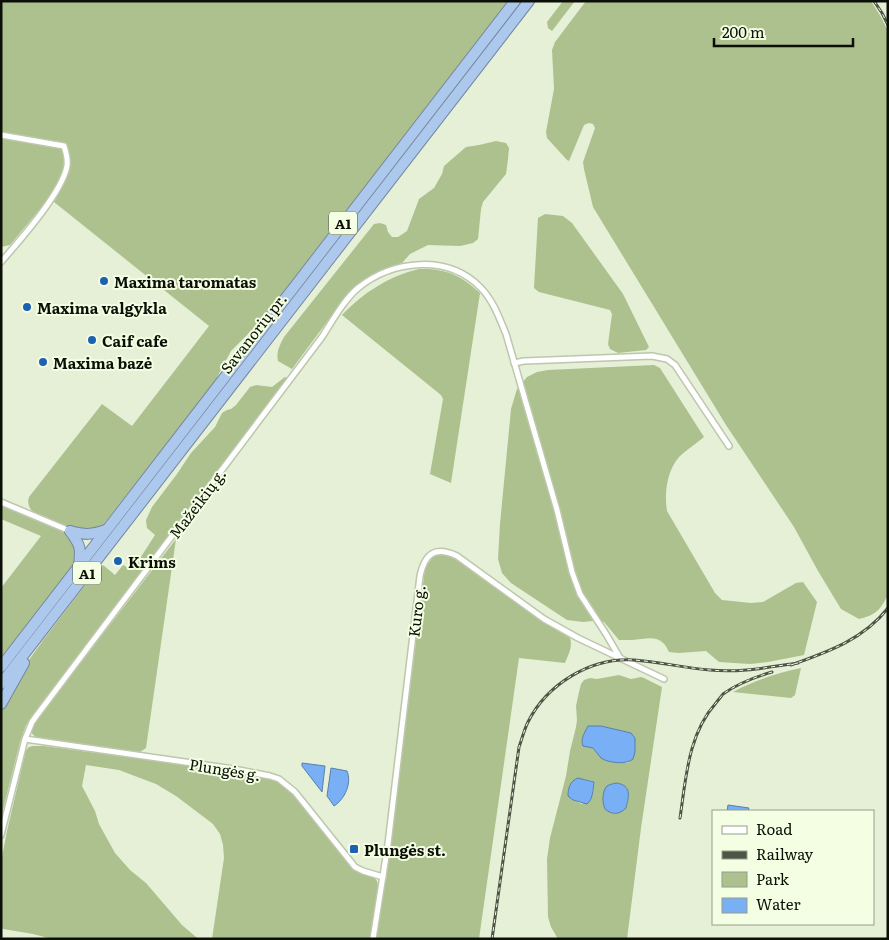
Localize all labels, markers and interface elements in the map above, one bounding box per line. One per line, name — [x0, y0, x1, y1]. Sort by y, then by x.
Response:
scale bar — [714, 15, 853, 47]
text: 200 m — [722, 20, 765, 43]
road number: A1 — [329, 212, 357, 234]
place label: Maxima taromatas — [114, 270, 257, 293]
marker: Maxima taromatas — [98, 275, 110, 287]
street label: Savanorių pr. — [214, 288, 292, 378]
place label: Maxima valgykla — [37, 296, 167, 319]
marker: Maxima valgykla — [21, 301, 33, 313]
place label: Caif cafe — [102, 329, 168, 352]
marker: Caif cafe — [86, 334, 98, 346]
place label: Maxima bazė — [53, 351, 153, 374]
marker: Maxima bazė — [37, 356, 49, 368]
street label: Mažeikių g. — [163, 463, 231, 543]
place label: Krims — [128, 550, 176, 573]
marker: Krims — [112, 555, 124, 567]
road number: A1 — [73, 562, 101, 584]
street label: Kuro g. — [401, 584, 431, 638]
street label: Plungės g. — [188, 752, 262, 786]
legend — [712, 810, 874, 925]
text: Road — [756, 817, 792, 840]
place label: Plungės st. — [364, 838, 446, 861]
text: Railway — [756, 842, 814, 865]
marker: Plungės st. — [348, 843, 360, 855]
text: Park — [756, 867, 790, 890]
text: Water — [756, 892, 801, 915]

